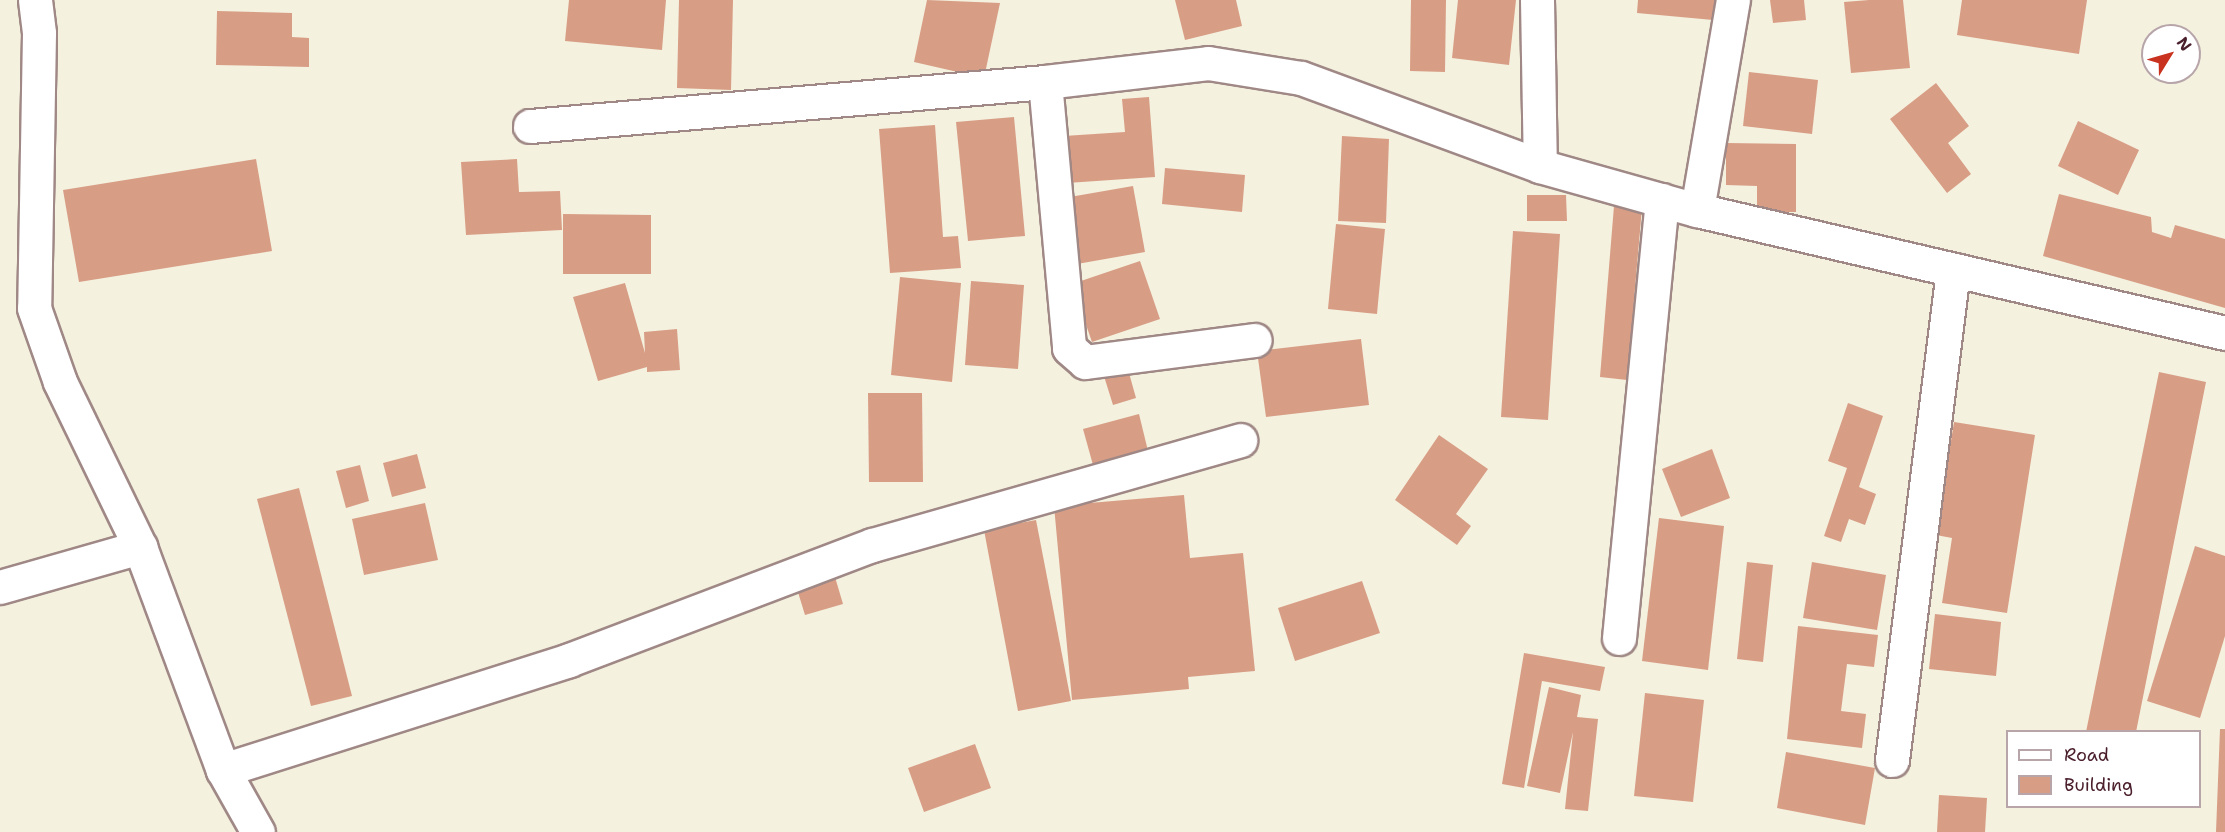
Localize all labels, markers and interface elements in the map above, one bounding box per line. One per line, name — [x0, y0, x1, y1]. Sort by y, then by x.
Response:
north arrow — [2141, 24, 2201, 84]
text: N — [2172, 33, 2196, 55]
legend — [2006, 730, 2201, 808]
text: Road — [2064, 743, 2109, 767]
text: Building — [2064, 773, 2133, 797]

